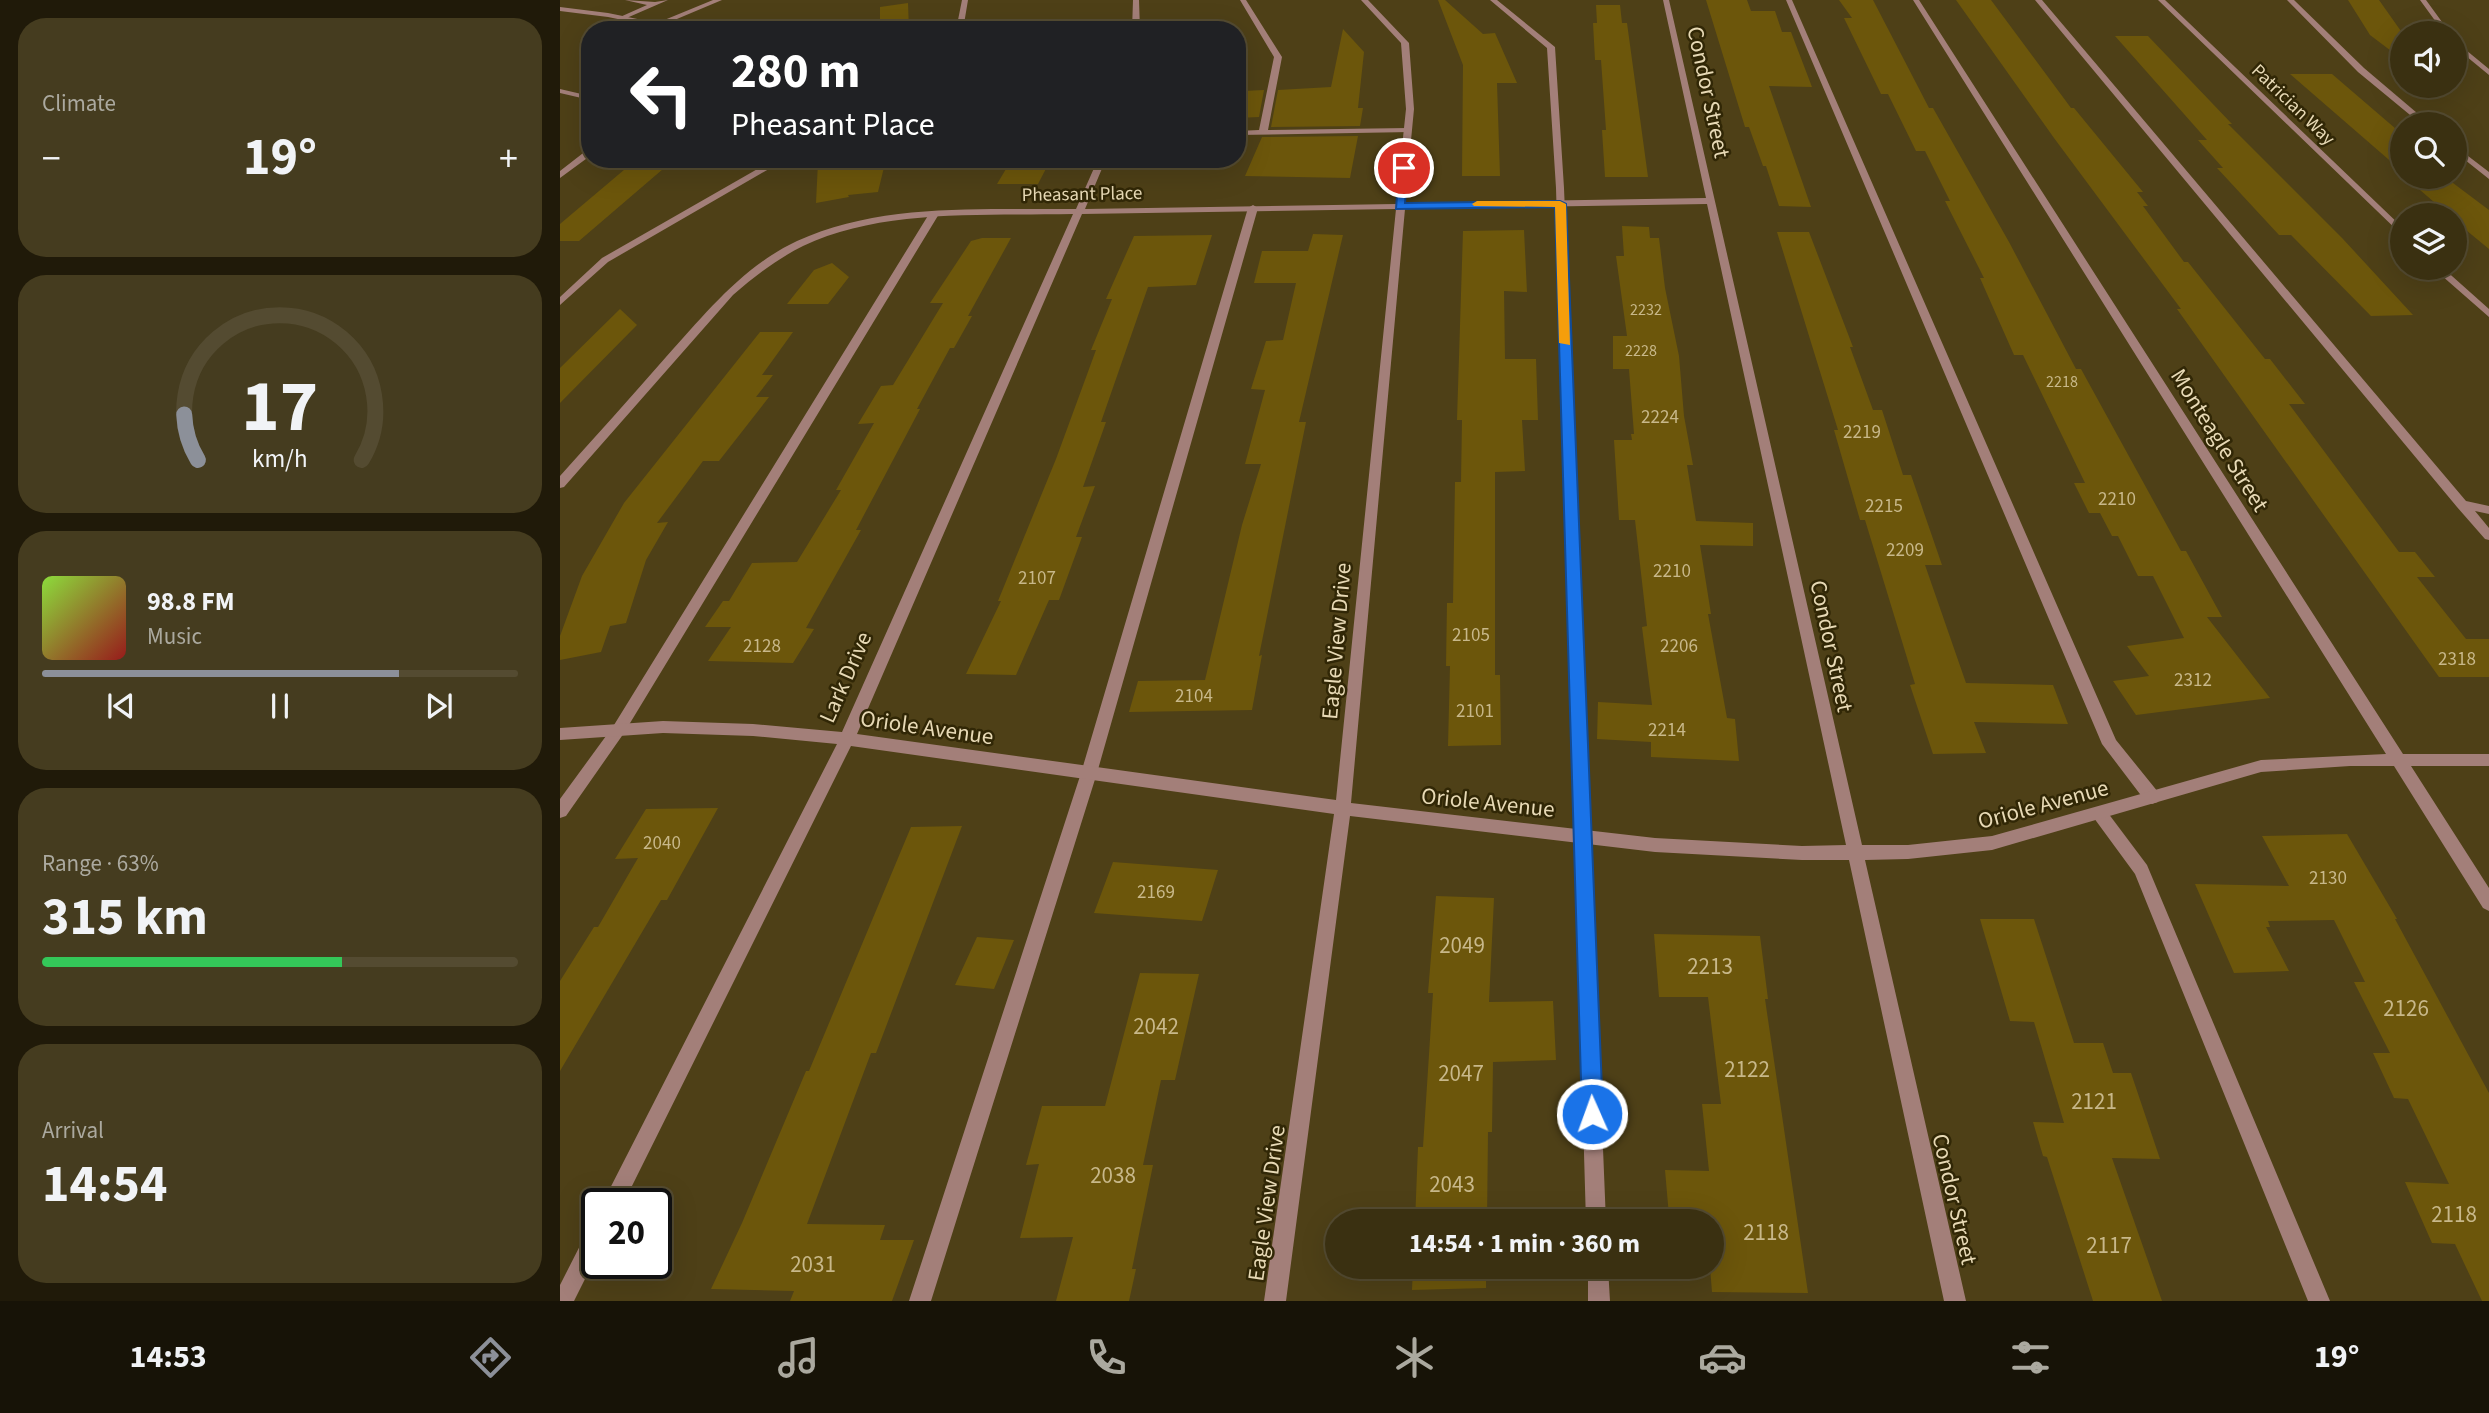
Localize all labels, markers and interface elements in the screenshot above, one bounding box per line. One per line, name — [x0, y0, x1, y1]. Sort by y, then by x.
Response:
map controls — [2390, 21, 2467, 280]
button: sound — [2390, 21, 2467, 98]
street label: Condor Street — [1678, 23, 1739, 161]
text: 280 m — [731, 37, 860, 107]
icon: left — [616, 49, 707, 140]
street label: Patrician Way — [2245, 58, 2341, 152]
text: Climate — [42, 87, 116, 120]
text: Pheasant Place — [731, 102, 935, 148]
button: search — [2390, 112, 2467, 189]
text: 19° — [243, 121, 317, 195]
text: − — [42, 132, 61, 186]
text: + — [499, 132, 518, 186]
pin — [1374, 138, 1434, 198]
icon: arrive — [1385, 149, 1423, 187]
street label: Pheasant Place — [1021, 180, 1143, 209]
button: layers — [2390, 203, 2467, 280]
house number: 2232 — [1630, 299, 1662, 321]
house number: 2228 — [1625, 340, 1657, 362]
text: 17 — [242, 355, 318, 459]
street label: Monteagle Street — [2162, 362, 2277, 518]
house number: 2218 — [2046, 371, 2078, 393]
house number: 2224 — [1641, 404, 1679, 431]
house number: 2219 — [1843, 419, 1881, 446]
text: km/h — [252, 441, 308, 477]
house number: 2210 — [2098, 486, 2136, 513]
house number: 2215 — [1865, 493, 1903, 520]
house number: 2209 — [1886, 537, 1924, 564]
house number: 2210 — [1653, 558, 1691, 585]
street label: Eagle View Drive — [1313, 561, 1360, 721]
house number: 2107 — [1018, 565, 1056, 592]
street label: Condor Street — [1801, 577, 1862, 715]
text: 98.8 FM — [147, 583, 235, 620]
text: Music — [147, 620, 202, 653]
house number: 2105 — [1452, 622, 1490, 649]
street label: Lark Drive — [811, 626, 880, 728]
house number: 2128 — [743, 633, 781, 660]
house number: 2206 — [1660, 633, 1698, 660]
house number: 2318 — [2438, 646, 2476, 673]
house number: 2312 — [2174, 667, 2212, 694]
house number: 2104 — [1175, 683, 1213, 710]
icon: previous — [102, 687, 140, 725]
icon: pause — [261, 687, 299, 725]
icon: next — [420, 687, 458, 725]
house number: 2101 — [1456, 698, 1494, 725]
street label: Oriole Avenue — [858, 702, 996, 753]
house number: 2214 — [1648, 717, 1686, 744]
street label: Oriole Avenue — [1974, 771, 2112, 838]
street label: Oriole Avenue — [1420, 779, 1556, 826]
house number: 2040 — [643, 830, 681, 857]
text: Range · 63% — [42, 847, 159, 880]
house number: 2130 — [2309, 865, 2347, 892]
house number: 2169 — [1137, 879, 1175, 906]
text: 315 km — [42, 881, 208, 955]
house number: 2049 — [1439, 929, 1485, 962]
house number: 2213 — [1687, 950, 1733, 983]
house number: 2126 — [2383, 992, 2429, 1025]
house number: 2042 — [1133, 1010, 1179, 1043]
house number: 2122 — [1724, 1053, 1770, 1086]
house number: 2047 — [1438, 1057, 1484, 1090]
position arrow — [1555, 1077, 1629, 1151]
house number: 2121 — [2071, 1085, 2117, 1118]
text: Arrival — [42, 1114, 104, 1147]
street label: Eagle View Drive — [1239, 1123, 1294, 1283]
street label: Condor Street — [1923, 1130, 1986, 1268]
text: 14:54 — [42, 1148, 167, 1222]
house number: 2038 — [1090, 1159, 1136, 1192]
house number: 2043 — [1429, 1168, 1475, 1201]
speed limit sign: 20 — [581, 1188, 672, 1279]
house number: 2118 — [2431, 1198, 2477, 1231]
house number: 2118 — [1743, 1216, 1789, 1249]
text: 14:54 · 1 min · 360 m — [1409, 1225, 1640, 1262]
house number: 2117 — [2086, 1229, 2132, 1262]
house number: 2031 — [790, 1248, 836, 1281]
icon: directions — [466, 1333, 515, 1382]
icon: music — [774, 1333, 823, 1382]
icon: phone — [1082, 1333, 1131, 1382]
icon: climate — [1390, 1333, 1439, 1382]
icon: car — [1698, 1333, 1747, 1382]
icon: filters — [2006, 1333, 2055, 1382]
text: 14:53 — [130, 1334, 207, 1380]
text: 19° — [2314, 1334, 2359, 1380]

